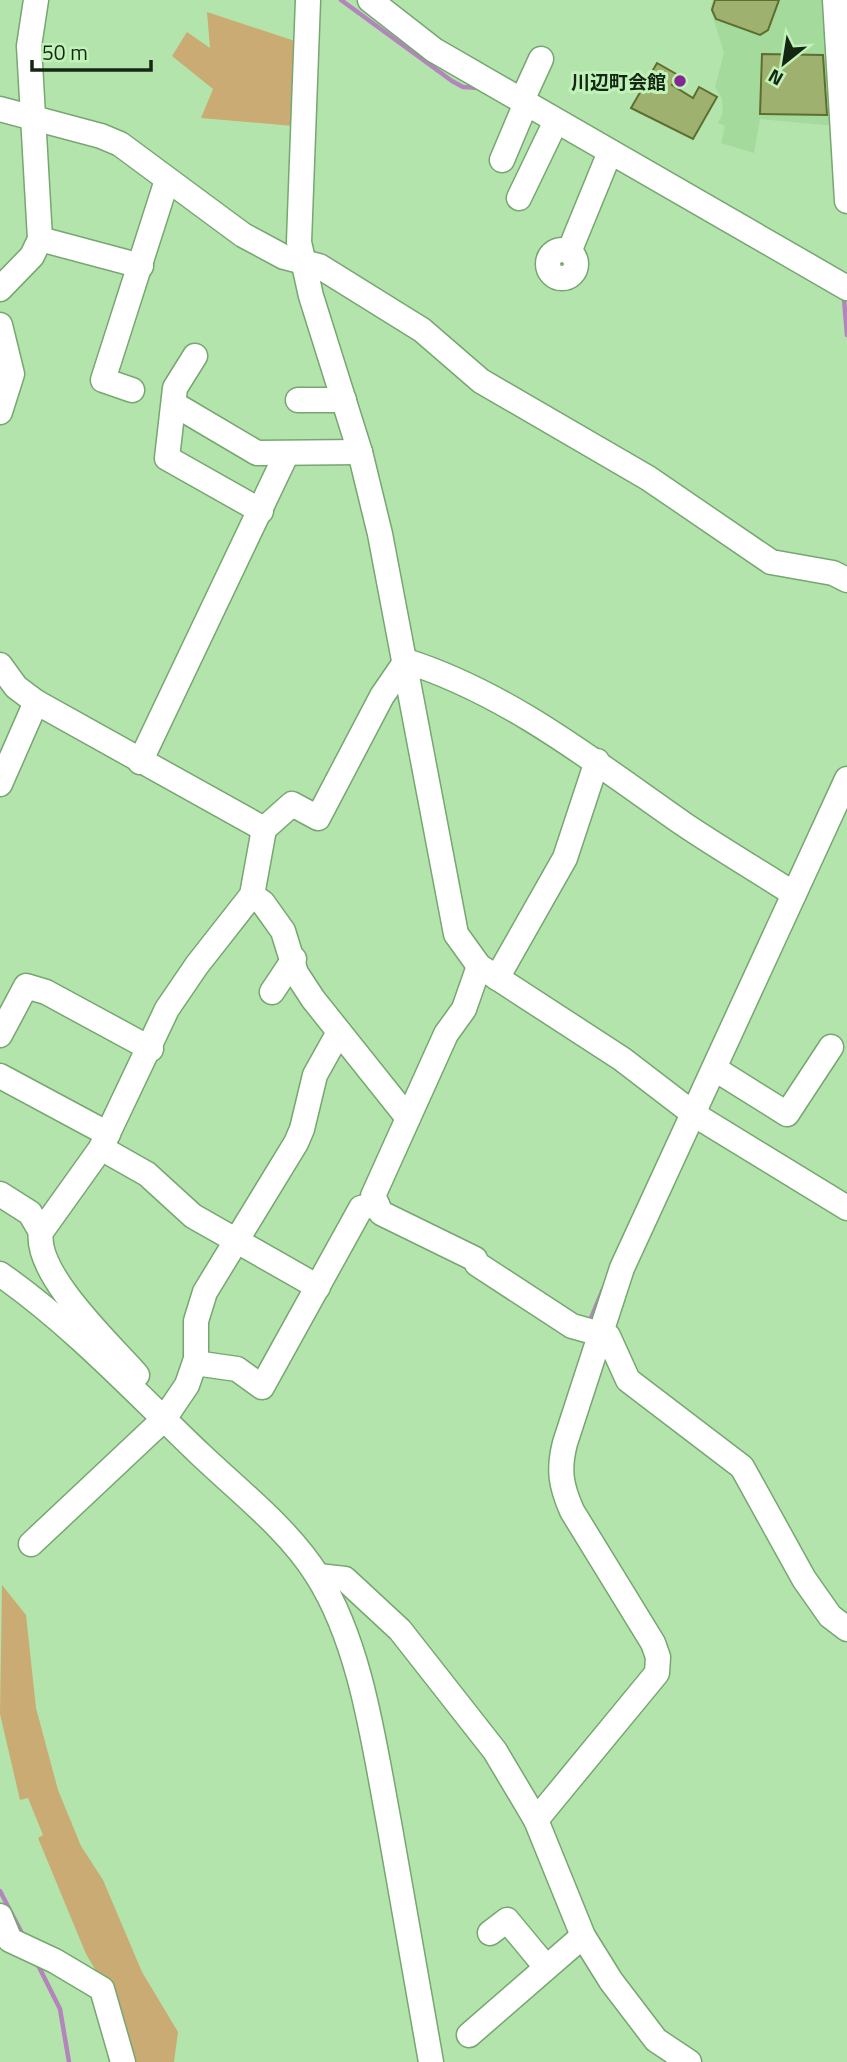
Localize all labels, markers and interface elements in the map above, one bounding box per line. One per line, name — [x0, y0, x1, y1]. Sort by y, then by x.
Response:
scale bar — [32, 28, 150, 72]
north arrow — [749, 28, 819, 98]
text: 50 m — [42, 36, 88, 68]
text: N — [762, 62, 788, 94]
place label: 川辺町会館 — [571, 67, 666, 96]
marker: 川辺町会館 — [672, 73, 688, 89]

